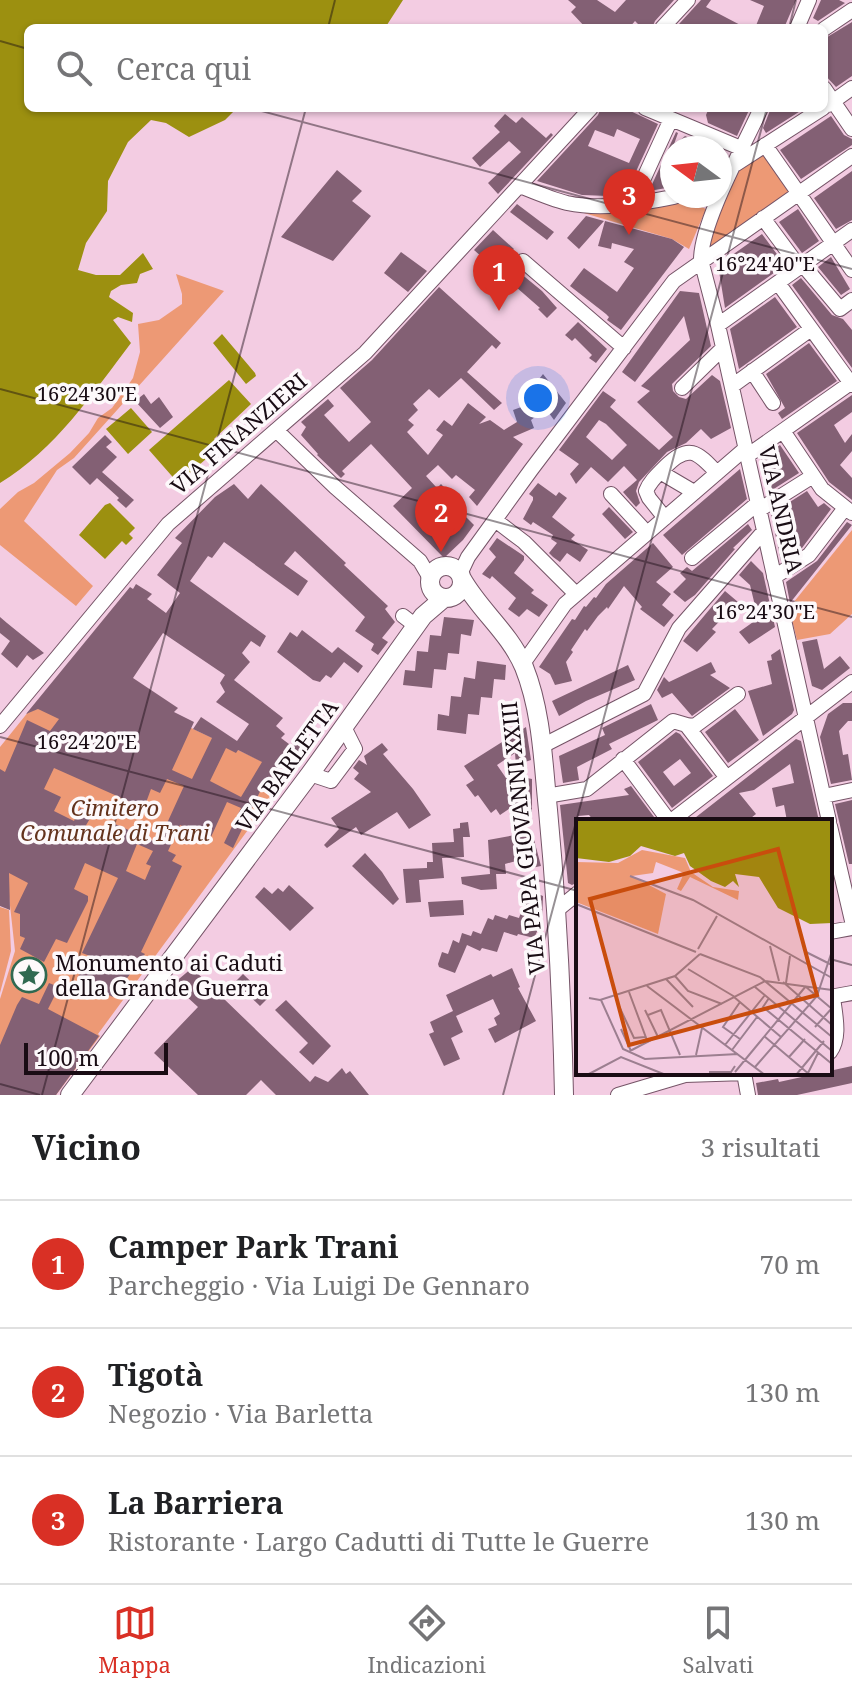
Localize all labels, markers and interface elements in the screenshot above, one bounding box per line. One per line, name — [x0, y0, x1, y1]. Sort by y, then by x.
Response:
search box — [24, 24, 828, 112]
icon: search — [52, 46, 96, 90]
text: Cerca qui — [116, 48, 251, 89]
north arrow — [660, 136, 732, 208]
pin: 3 — [603, 169, 655, 235]
pin: 1 — [473, 245, 525, 311]
text: 16°24'40"E — [715, 250, 815, 277]
street label: VIA FINANZIERI — [163, 365, 313, 501]
your location — [518, 378, 558, 418]
text: 16°24'30"E — [37, 380, 137, 407]
street label: VIA ANDRIA — [753, 442, 811, 576]
pin: 2 — [415, 486, 467, 552]
text: 16°24'30"E — [715, 598, 815, 625]
street label: VIA BARLETTA — [228, 692, 344, 837]
street label: VIA PAPA GIOVANNI XXIII — [493, 700, 551, 976]
text: 16°24'20"E — [37, 728, 137, 755]
park label: Cimitero Comunale di Trani — [20, 792, 210, 847]
inset map — [576, 819, 832, 1075]
place label: Monumento ai Caduti della Grande Guerra — [55, 947, 283, 1002]
place icon: Monumento ai Caduti della Grande Guerra — [10, 956, 48, 994]
scale bar — [24, 1039, 168, 1075]
text: 100 m — [36, 1042, 99, 1072]
text: Vicino — [32, 1124, 141, 1170]
text: 3 risultati — [701, 1129, 820, 1165]
text: Camper Park Trani — [108, 1226, 399, 1267]
text: 1 — [51, 1246, 65, 1282]
text: 70 m — [760, 1246, 820, 1282]
text: Parcheggio · Via Luigi De Gennaro — [108, 1267, 530, 1303]
text: Tigotà — [108, 1354, 204, 1395]
text: 2 — [51, 1374, 65, 1410]
text: 130 m — [745, 1374, 820, 1410]
text: Negozio · Via Barletta — [108, 1395, 373, 1431]
text: La Barriera — [108, 1482, 284, 1523]
text: 3 — [51, 1502, 65, 1538]
text: 130 m — [745, 1502, 820, 1538]
text: Ristorante · Largo Cadutti di Tutte le Guerre — [108, 1523, 649, 1559]
tab: Mappa — [98, 1601, 171, 1679]
tab: Indicazioni — [368, 1601, 486, 1679]
tab: Salvati — [683, 1601, 754, 1679]

